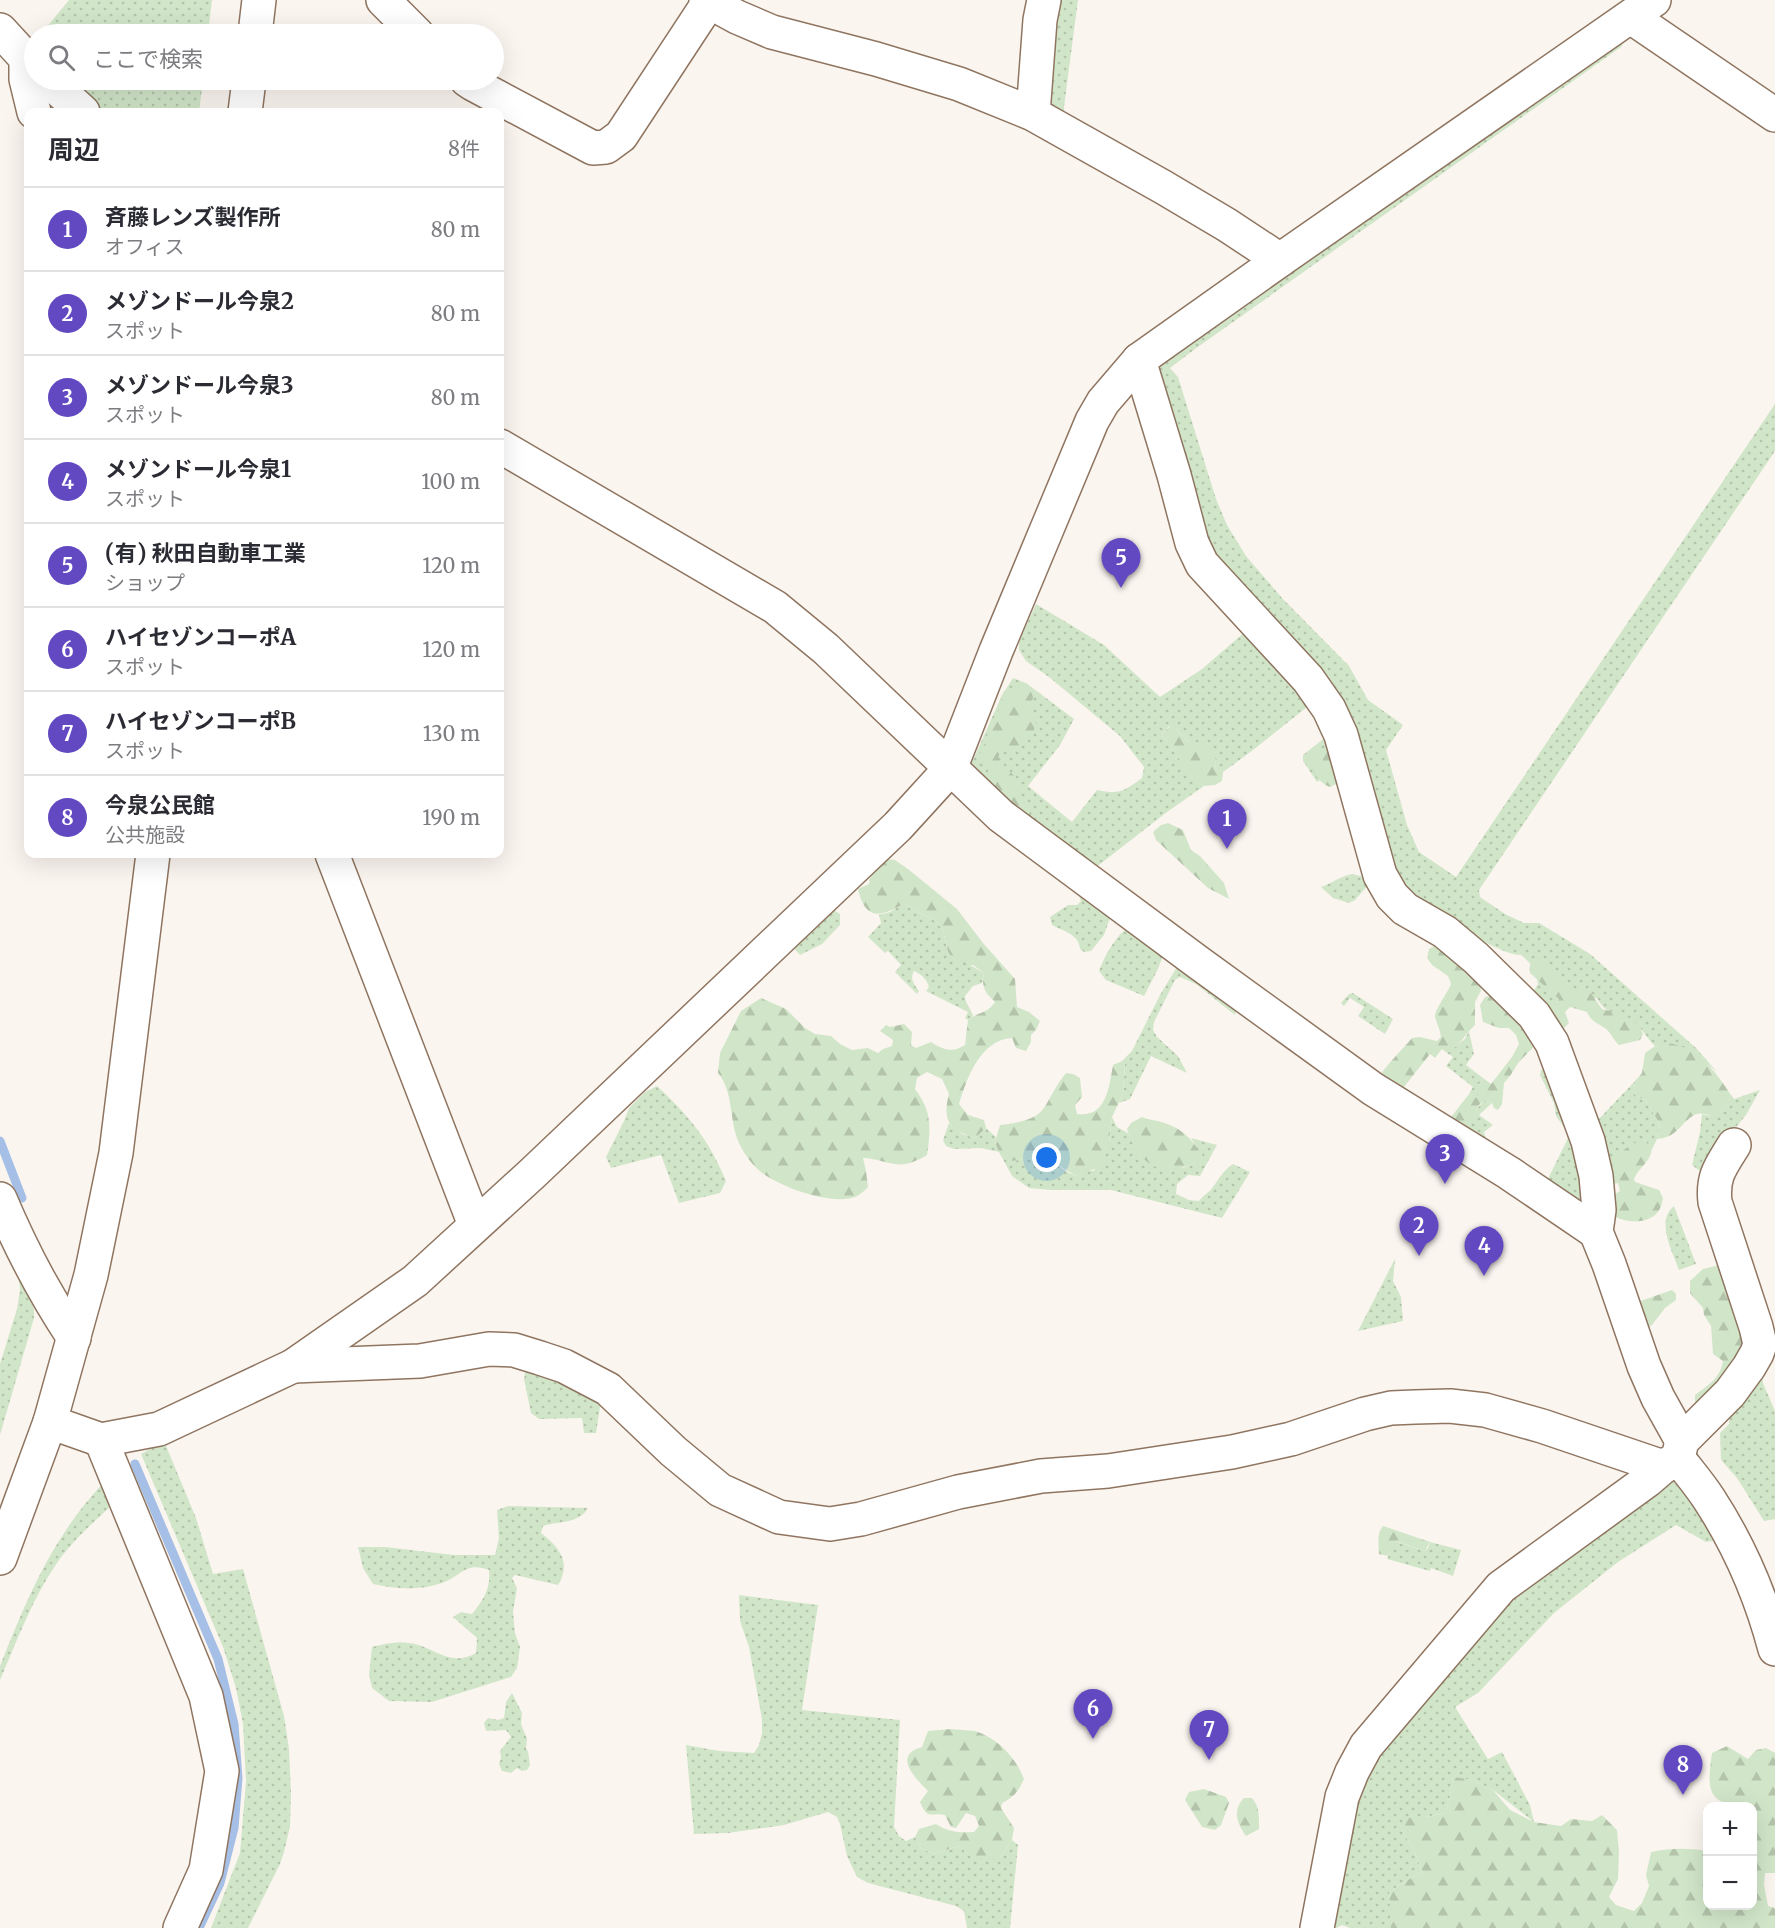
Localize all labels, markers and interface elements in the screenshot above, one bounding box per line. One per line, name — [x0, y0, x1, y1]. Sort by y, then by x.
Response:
search box — [24, 24, 504, 90]
icon: search — [45, 41, 78, 74]
text: ここで検索 — [93, 45, 203, 73]
text: 周辺 — [48, 133, 100, 166]
text: 8件 — [448, 136, 480, 161]
text: 斉藤レンズ製作所 — [105, 203, 281, 231]
text: 1 — [63, 217, 72, 242]
text: 80 m — [431, 217, 480, 242]
text: オフィス — [105, 234, 185, 259]
text: メゾンドール今泉2 — [105, 287, 294, 315]
text: 2 — [62, 301, 73, 326]
text: 80 m — [431, 301, 480, 326]
text: スポット — [105, 318, 185, 343]
text: メゾンドール今泉3 — [105, 371, 294, 399]
text: 3 — [62, 385, 73, 410]
text: 80 m — [431, 385, 480, 410]
text: スポット — [105, 402, 185, 427]
text: メゾンドール今泉1 — [105, 455, 291, 483]
text: 4 — [61, 469, 74, 494]
text: 100 m — [421, 469, 480, 494]
text: スポット — [105, 486, 185, 511]
pin: 5 — [1102, 538, 1140, 588]
text: (有) 秋田自動車工業 — [105, 539, 306, 567]
text: 5 — [62, 553, 73, 578]
text: 120 m — [422, 553, 480, 578]
text: ショップ — [105, 570, 185, 595]
text: ハイセゾンコーポA — [105, 623, 296, 651]
text: 6 — [61, 637, 74, 662]
text: 120 m — [422, 637, 480, 662]
text: スポット — [105, 654, 185, 679]
text: ハイセゾンコーポB — [105, 707, 296, 735]
text: 7 — [62, 721, 74, 746]
text: 130 m — [423, 721, 480, 746]
text: スポット — [105, 738, 185, 763]
text: 今泉公民館 — [105, 791, 215, 819]
pin: 1 — [1208, 800, 1246, 849]
text: 8 — [61, 805, 74, 830]
text: 190 m — [422, 805, 480, 830]
text: 公共施設 — [105, 822, 185, 847]
pin: 3 — [1426, 1134, 1464, 1184]
your location — [1032, 1143, 1061, 1172]
pin: 2 — [1400, 1206, 1438, 1256]
pin: 4 — [1464, 1226, 1504, 1276]
pin: 6 — [1074, 1690, 1112, 1739]
pin: 7 — [1190, 1710, 1228, 1760]
pin: 8 — [1664, 1746, 1702, 1795]
map controls — [1703, 1802, 1757, 1910]
button: + — [1703, 1802, 1757, 1856]
button: − — [1703, 1856, 1757, 1910]

